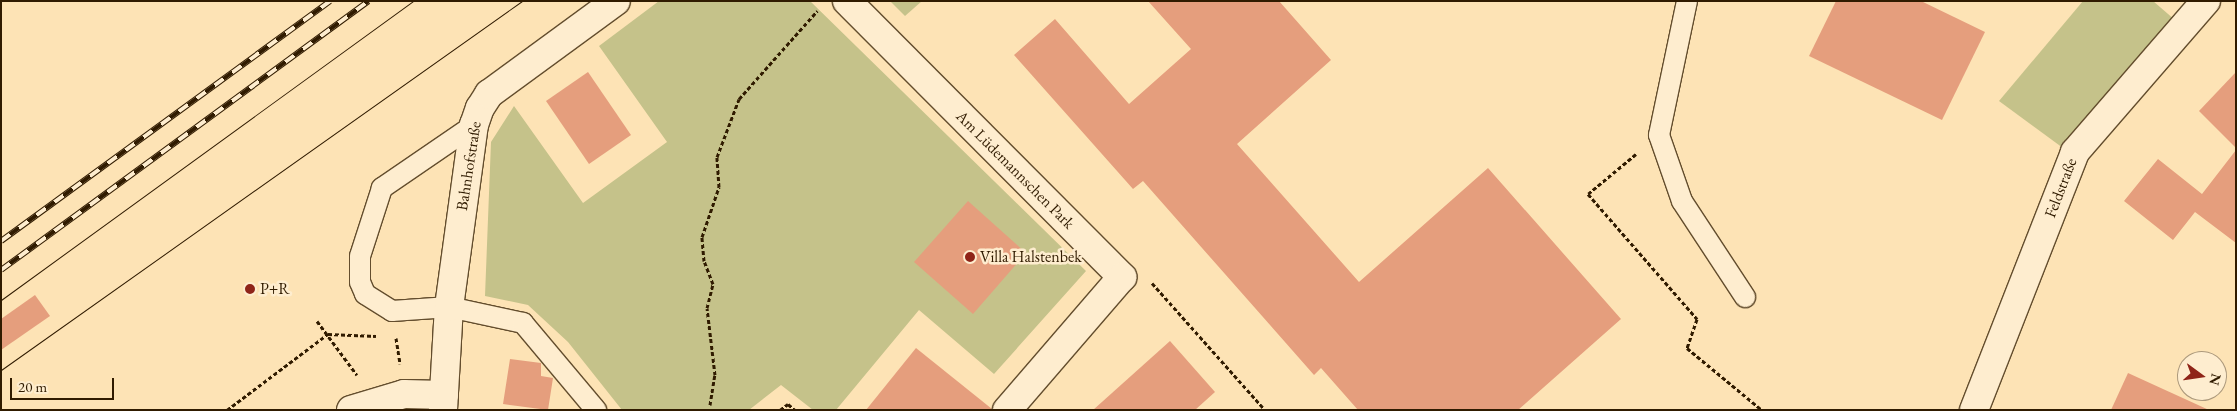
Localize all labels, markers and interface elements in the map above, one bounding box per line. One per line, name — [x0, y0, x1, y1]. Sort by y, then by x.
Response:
street label: Am Lüdemannschen Park — [952, 107, 1078, 233]
street label: Bahnhofstraße — [452, 120, 486, 212]
street label: Feldstraße — [2041, 156, 2081, 220]
place label: Villa Halstenbek — [980, 247, 1082, 267]
marker: Villa Halstenbek — [964, 251, 976, 263]
place label: P+R — [260, 279, 290, 299]
marker: P+R — [244, 283, 256, 295]
north arrow — [2177, 351, 2227, 401]
scale bar — [12, 368, 116, 400]
text: N — [2205, 372, 2226, 387]
text: 20 m — [18, 377, 47, 396]

